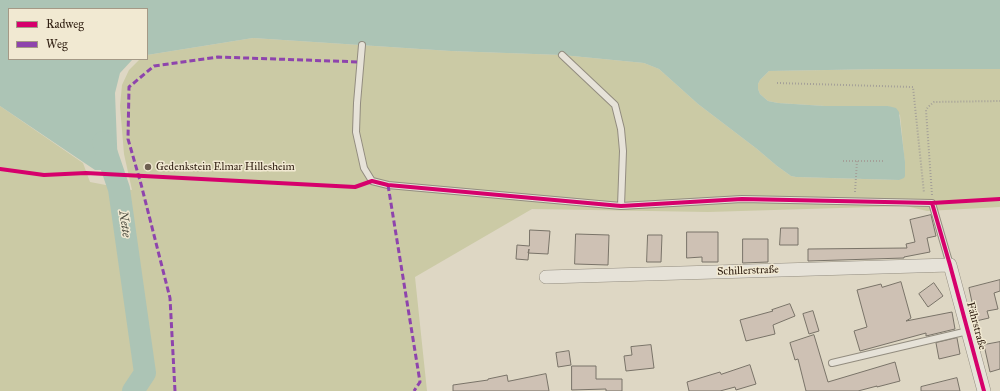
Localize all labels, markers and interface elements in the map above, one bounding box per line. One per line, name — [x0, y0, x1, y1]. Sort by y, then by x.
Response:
legend — [8, 8, 148, 60]
text: Radweg — [46, 17, 84, 31]
text: Weg — [46, 37, 68, 51]
place label: Gedenkstein Elmar Hillesheim — [156, 160, 295, 174]
marker: Gedenkstein Elmar Hillesheim — [143, 162, 153, 172]
water label: Nette — [115, 210, 133, 238]
street label: Schillerstraße — [717, 263, 779, 279]
street label: Fährstraße — [963, 301, 989, 351]

